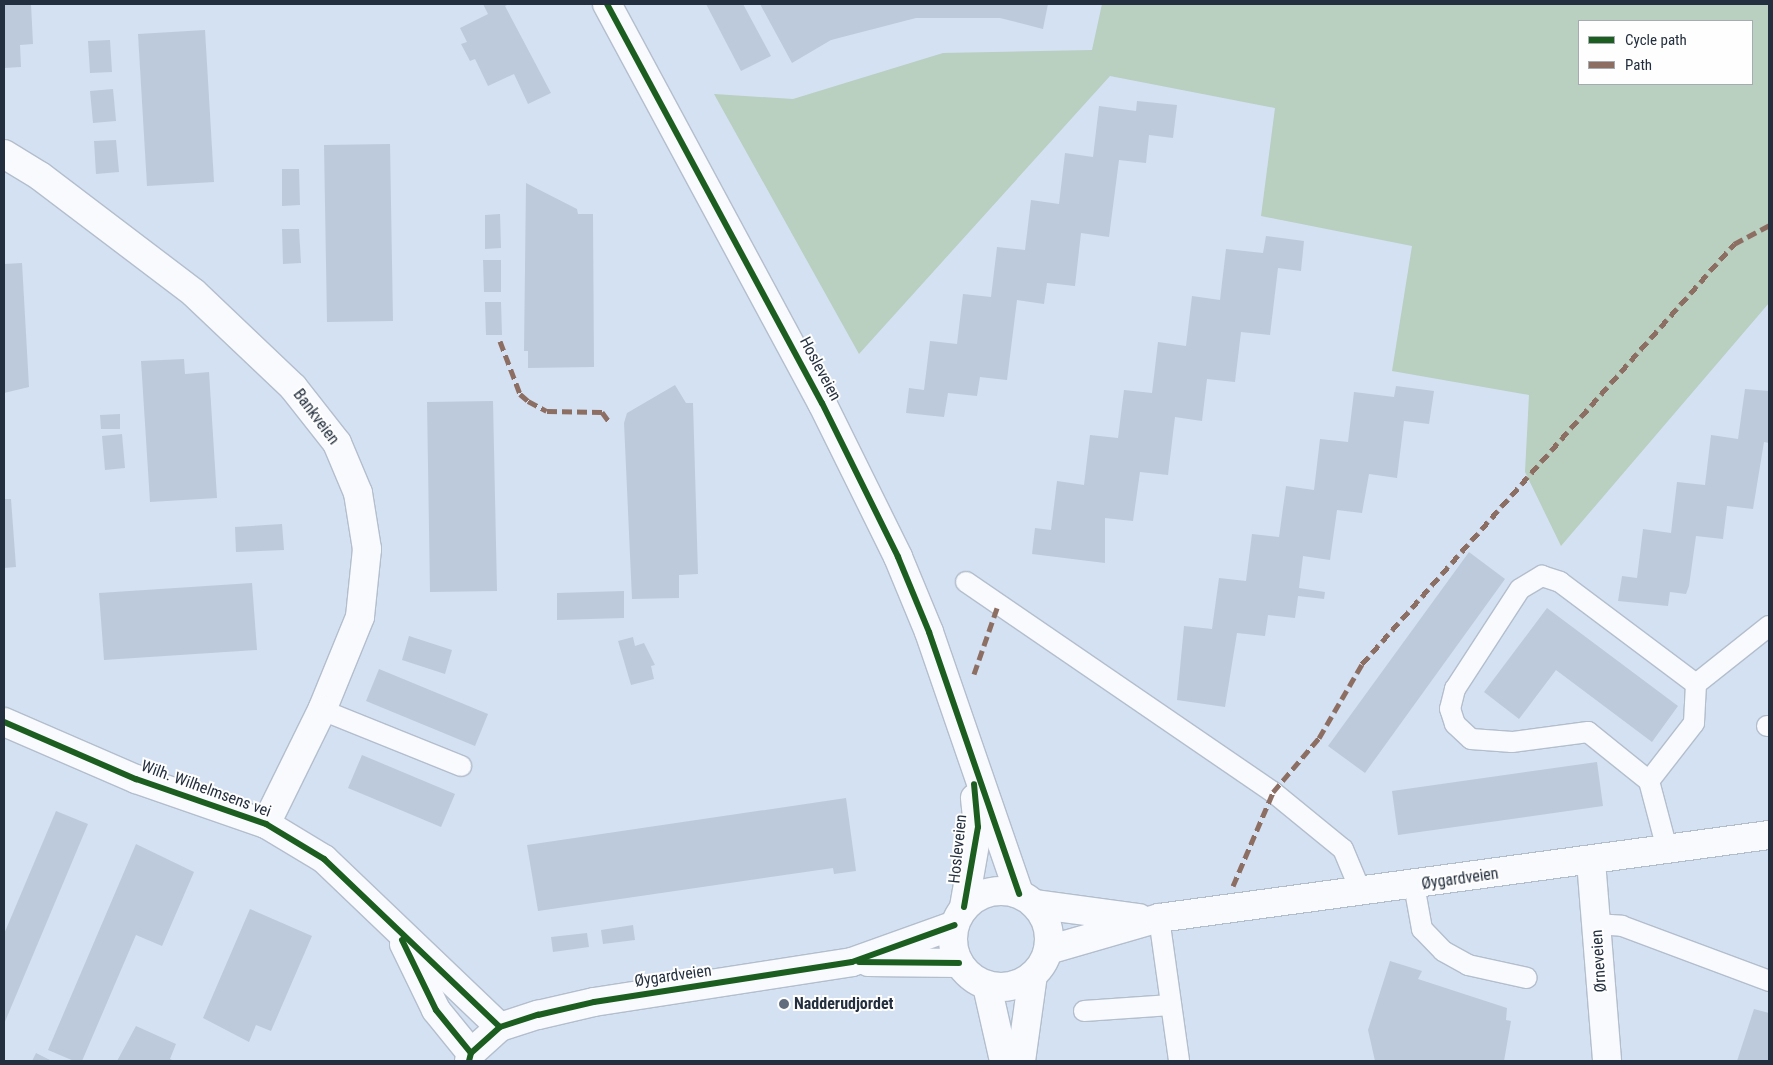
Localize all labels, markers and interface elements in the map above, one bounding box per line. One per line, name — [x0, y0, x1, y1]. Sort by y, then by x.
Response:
legend — [1578, 20, 1753, 85]
text: Cycle path — [1625, 31, 1687, 49]
text: Path — [1625, 56, 1652, 74]
street label: Hosleveien — [795, 334, 845, 404]
street label: Bankveien — [289, 385, 343, 449]
street label: Wilh. Wilhelmsens vei — [138, 757, 274, 821]
street label: Hosleveien — [945, 813, 971, 885]
street label: Øygardveien — [1420, 864, 1500, 894]
street label: Ørneveien — [1587, 929, 1611, 993]
street label: Øygardveien — [633, 961, 713, 991]
place label: Nadderudjordet — [794, 994, 893, 1014]
marker: Nadderudjordet — [778, 998, 790, 1010]

